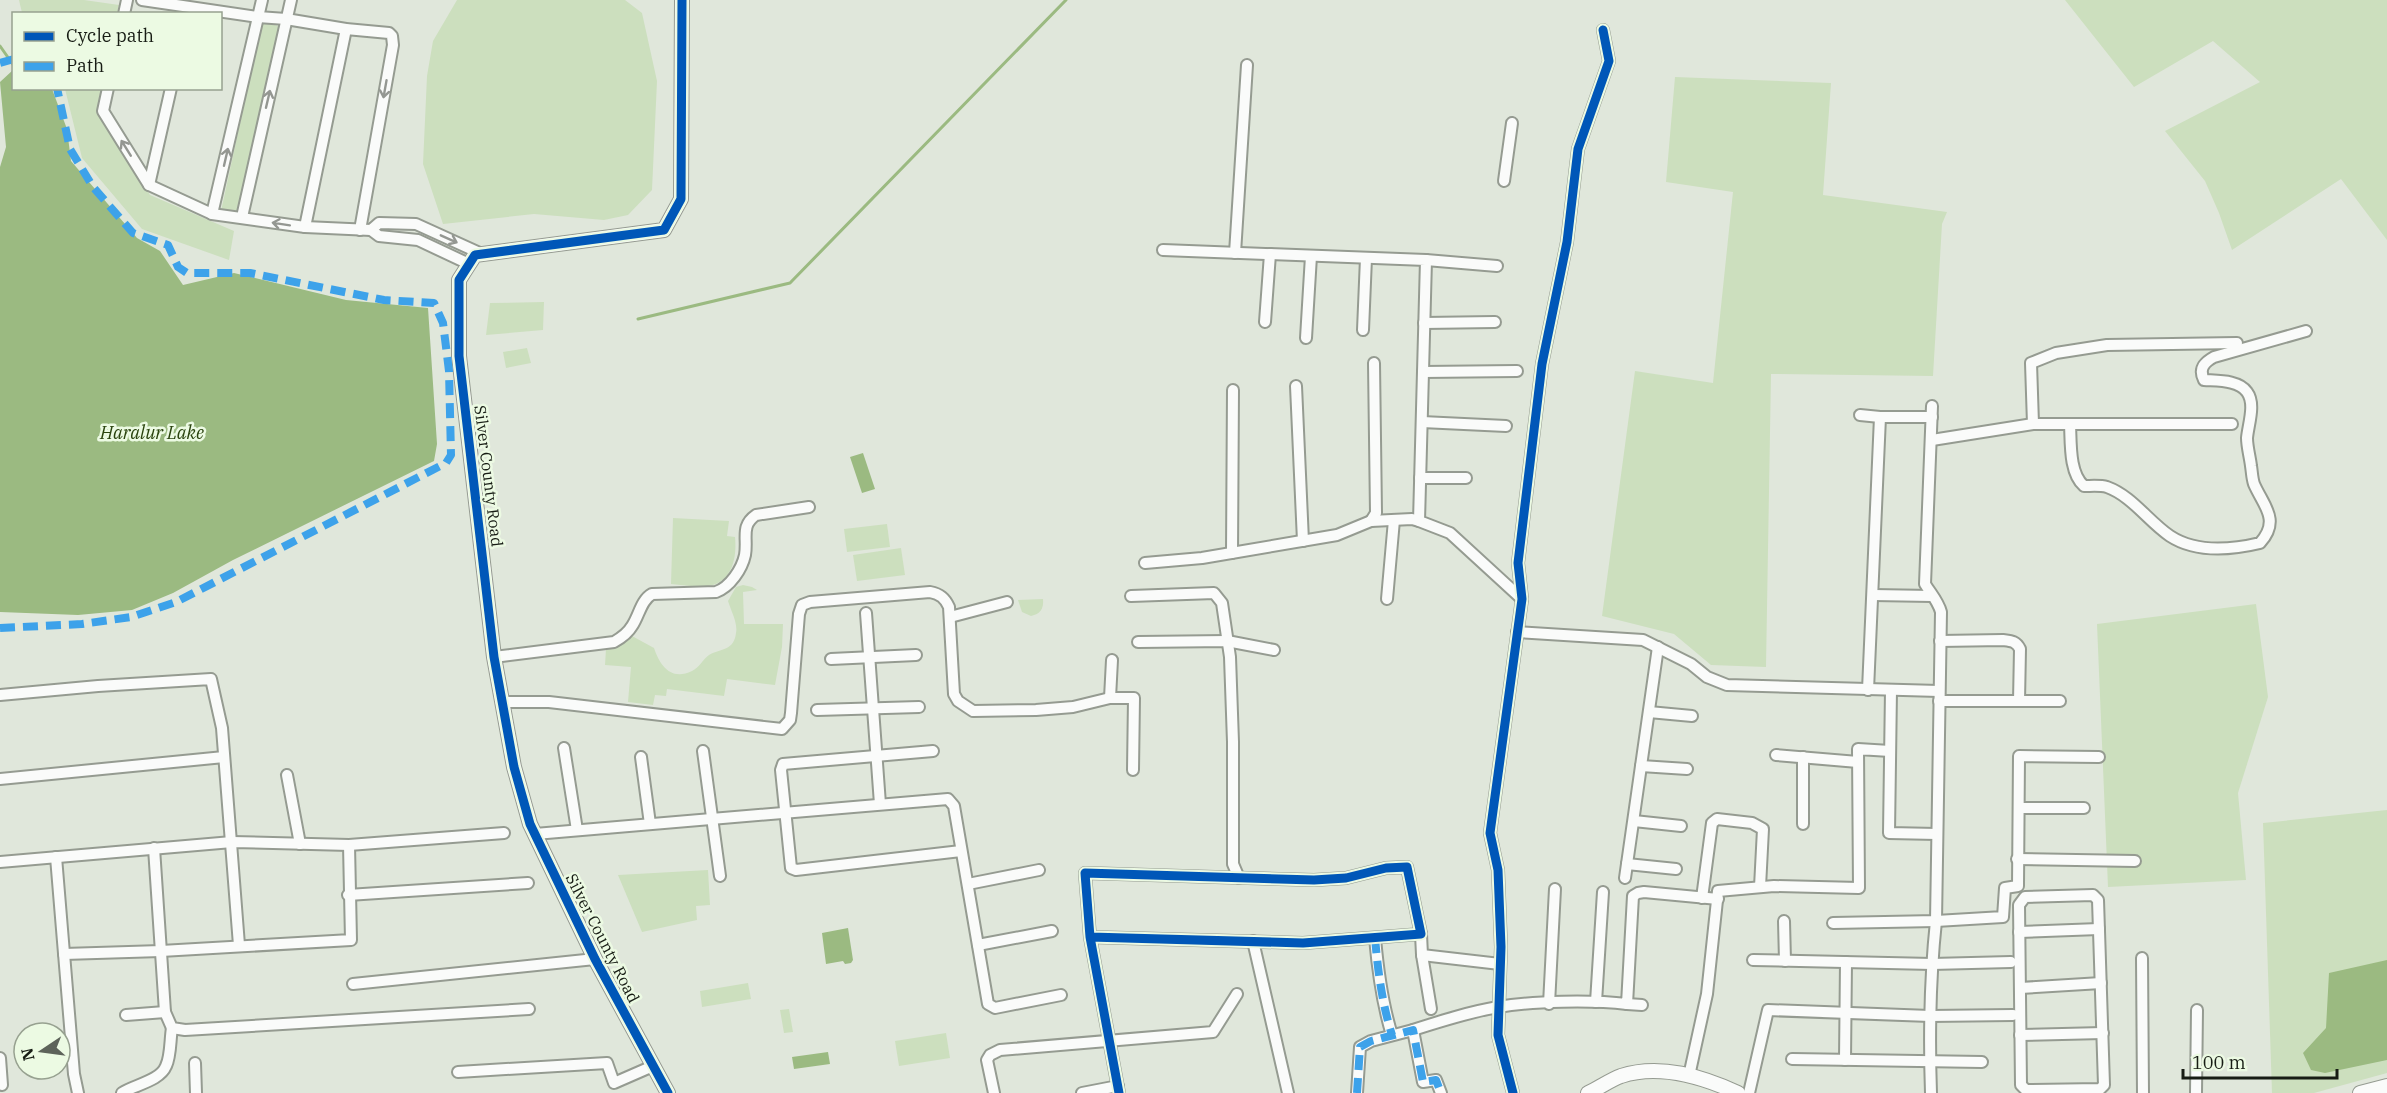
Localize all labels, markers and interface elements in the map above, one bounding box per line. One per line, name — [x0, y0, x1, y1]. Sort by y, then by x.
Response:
legend — [12, 12, 222, 90]
text: Cycle path — [66, 24, 154, 47]
text: Path — [66, 54, 104, 77]
one-way arrow — [379, 79, 390, 99]
one-way arrow — [263, 89, 275, 108]
one-way arrow — [119, 140, 131, 157]
one-way arrow — [220, 148, 232, 167]
one-way arrow — [272, 218, 291, 229]
one-way arrow — [440, 234, 458, 246]
street label: Silver County Road — [470, 404, 508, 548]
water label: Haralur Lake — [99, 421, 204, 444]
street label: Silver County Road — [562, 870, 644, 1006]
north arrow — [12, 1021, 72, 1081]
scale bar — [2183, 1042, 2338, 1080]
text: N — [16, 1046, 39, 1063]
text: 100 m — [2192, 1051, 2246, 1074]

